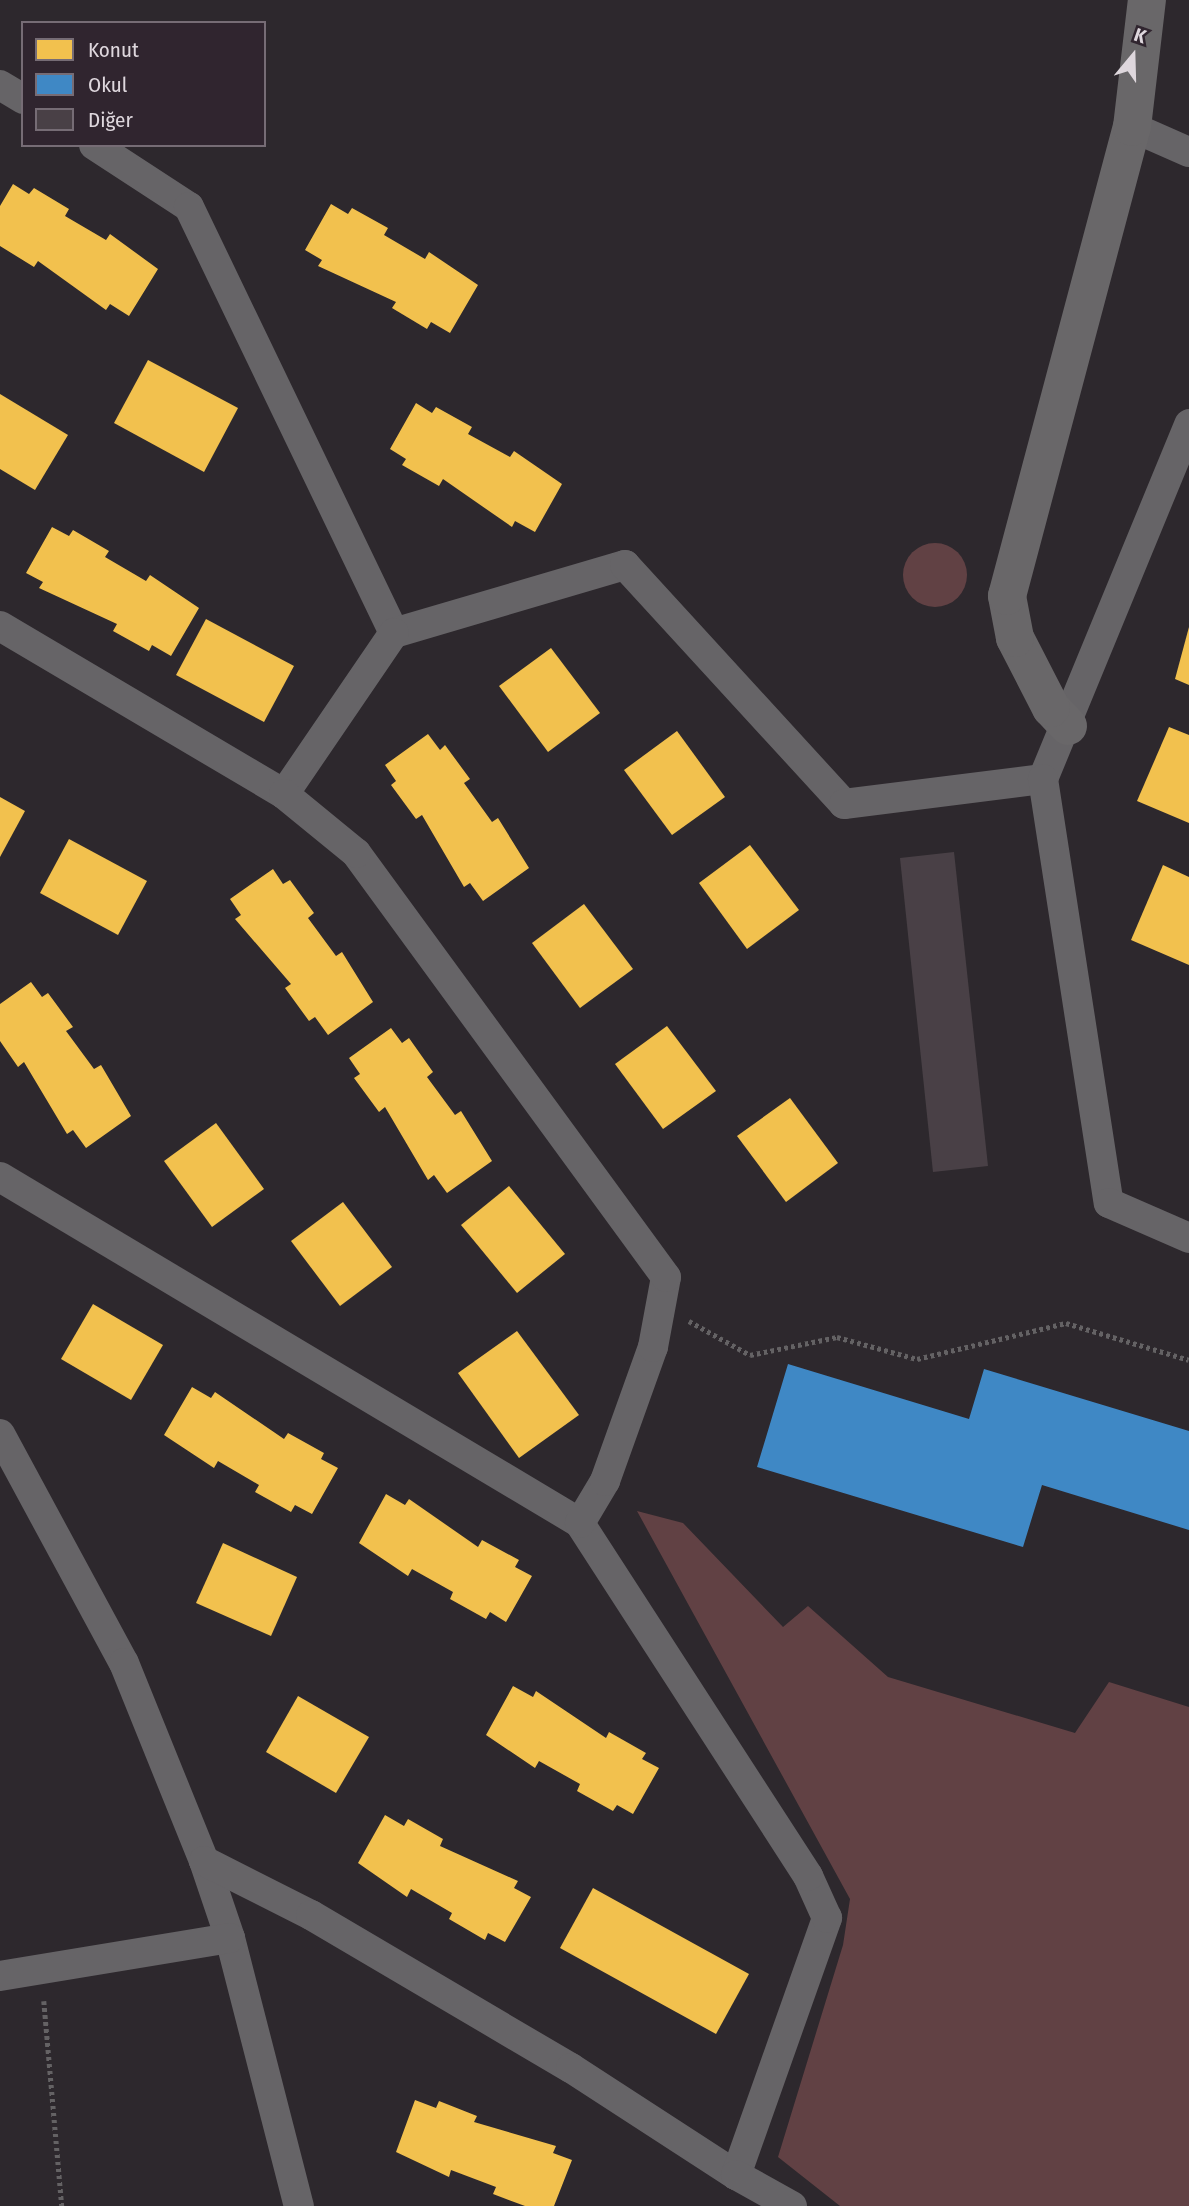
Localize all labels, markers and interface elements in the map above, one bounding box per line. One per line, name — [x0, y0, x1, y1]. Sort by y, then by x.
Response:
legend — [21, 21, 266, 147]
north arrow — [1098, 21, 1168, 91]
text: K — [1131, 23, 1149, 48]
text: Konut — [88, 37, 139, 63]
text: Okul — [88, 72, 127, 98]
text: Diğer — [88, 107, 133, 133]

